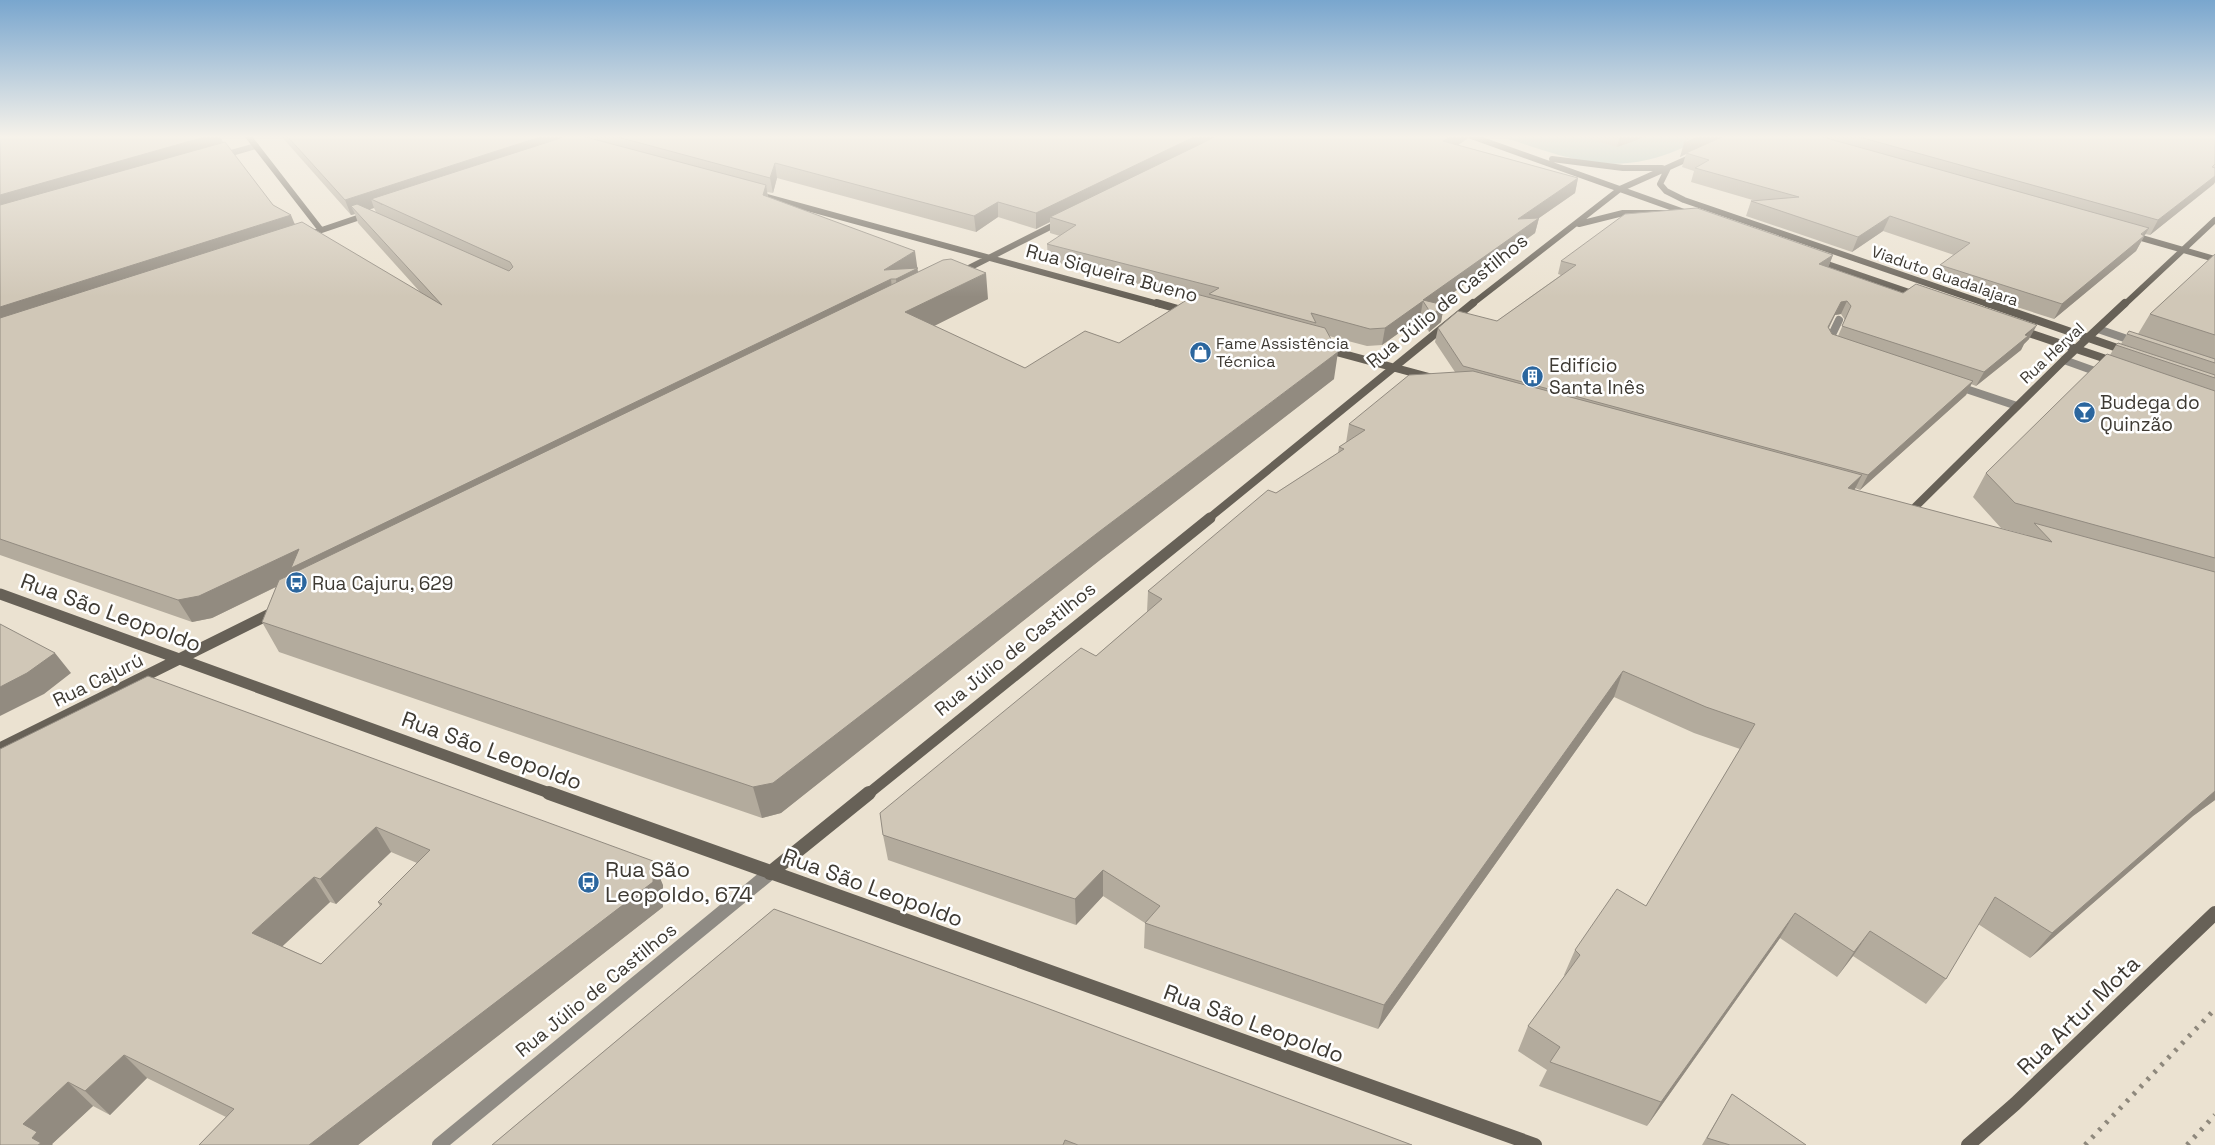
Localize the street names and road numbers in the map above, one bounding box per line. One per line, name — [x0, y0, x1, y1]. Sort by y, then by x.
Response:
street label: Rua Júlio de Castilhos — [1361, 228, 1533, 374]
street label: Rua Siqueira Bueno — [1023, 238, 1201, 308]
street label: Viaduto Guadalajara — [1869, 241, 2021, 311]
street label: Rua Herval — [2015, 318, 2089, 388]
street label: Rua São Leopoldo — [17, 566, 205, 658]
street label: Rua Júlio de Castilhos — [929, 576, 1101, 722]
street label: Rua Cajurú — [49, 647, 147, 713]
street label: Rua São Leopoldo — [398, 704, 586, 796]
street label: Rua São Leopoldo — [779, 841, 967, 933]
street label: Rua Júlio de Castilhos — [510, 917, 682, 1063]
street label: Rua Artur Mota — [2011, 949, 2146, 1081]
street label: Rua São Leopoldo — [1160, 977, 1348, 1069]

